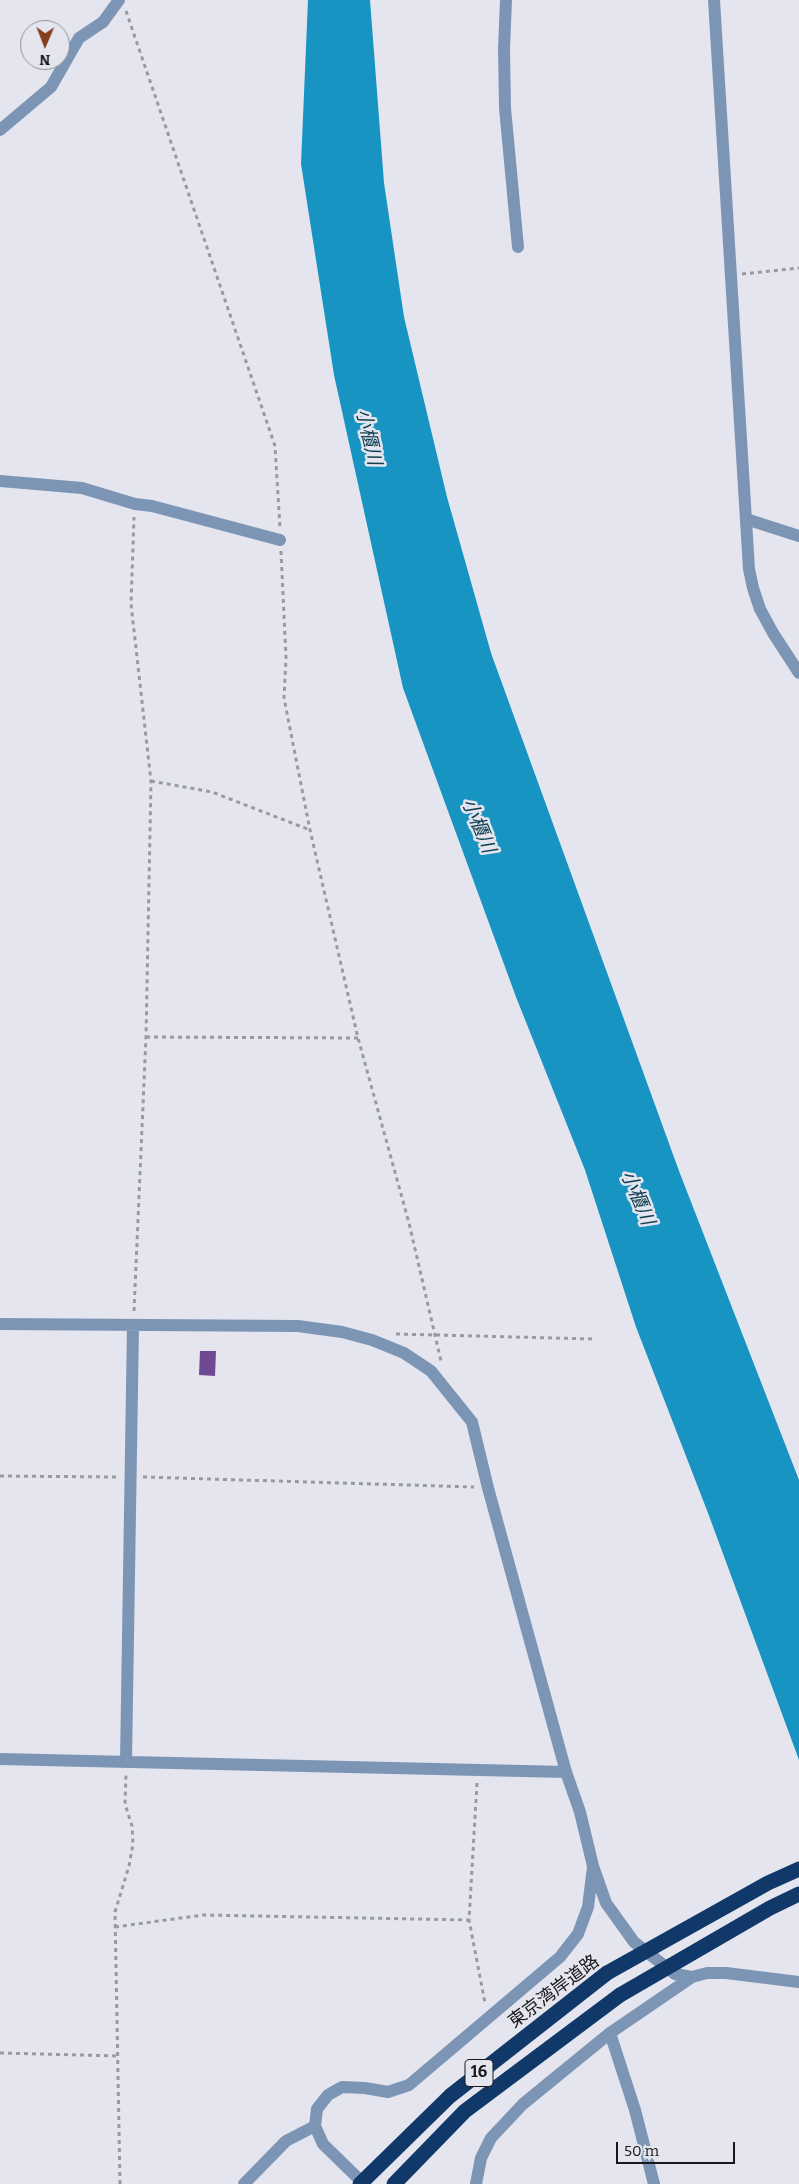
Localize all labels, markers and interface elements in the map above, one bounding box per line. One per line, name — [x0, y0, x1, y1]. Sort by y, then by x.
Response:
north arrow — [20, 20, 70, 70]
text: N — [39, 51, 50, 68]
water label: 小櫃川 — [350, 407, 386, 467]
water label: 小櫃川 — [456, 795, 500, 857]
water label: 小櫃川 — [615, 1167, 659, 1229]
street label: 東京湾岸道路 — [504, 1951, 604, 2033]
road number: 16 — [465, 2060, 493, 2086]
scale bar — [619, 2132, 738, 2164]
text: 50 m — [624, 2142, 659, 2160]

